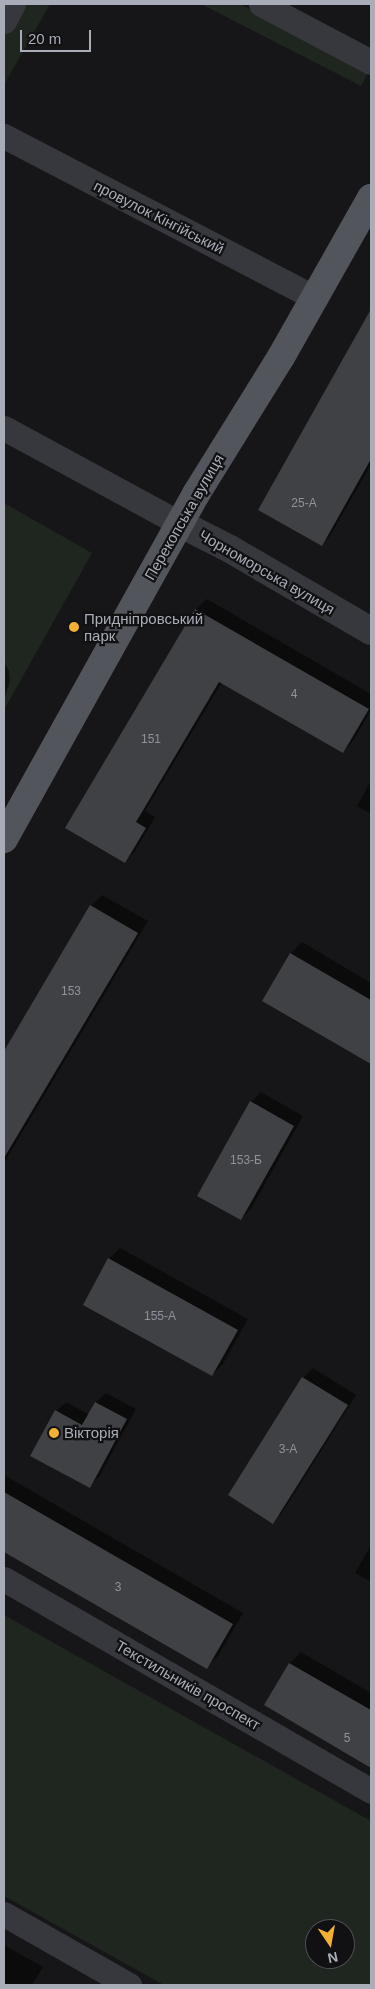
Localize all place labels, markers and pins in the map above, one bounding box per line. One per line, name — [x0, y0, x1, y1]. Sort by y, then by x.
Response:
place label: Придніпровський парк — [84, 609, 203, 644]
marker: Придніпровський парк — [68, 621, 80, 633]
place label: Вікторія — [64, 1424, 119, 1442]
marker: Вікторія — [48, 1427, 60, 1439]

